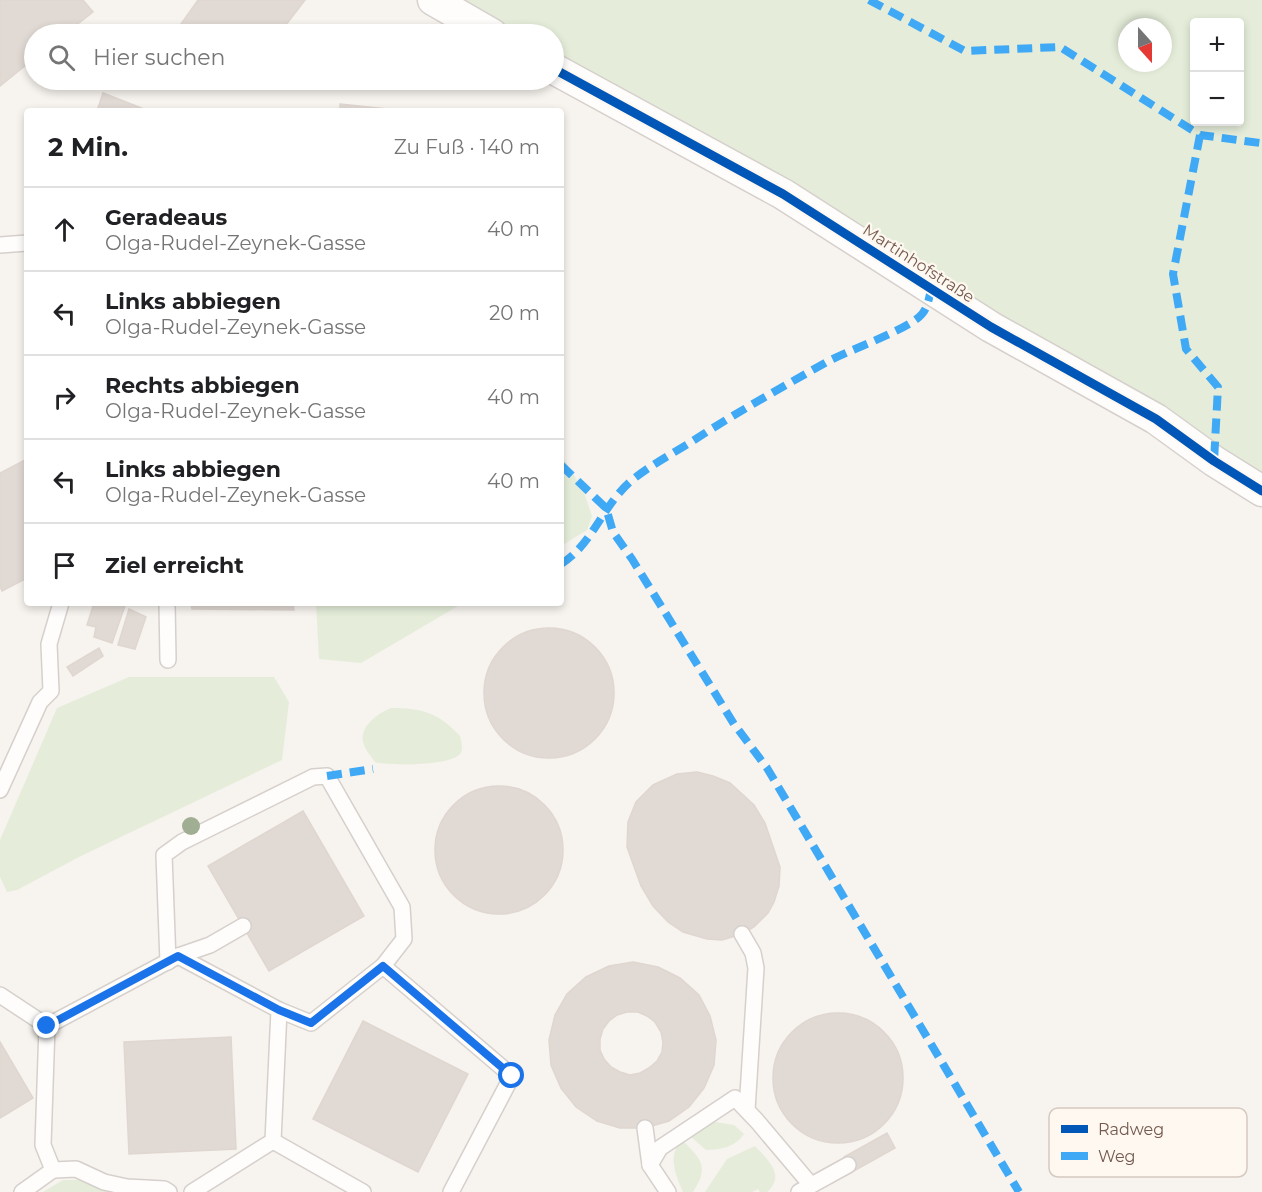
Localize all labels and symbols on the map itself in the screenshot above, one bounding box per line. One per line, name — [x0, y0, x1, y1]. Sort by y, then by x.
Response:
north arrow — [1118, 18, 1172, 72]
street label: Martinhofstraße — [859, 220, 978, 307]
route end — [33, 1012, 59, 1038]
route start — [498, 1062, 524, 1088]
legend — [1049, 1108, 1247, 1177]
text: Radweg — [1098, 1120, 1164, 1139]
text: Weg — [1098, 1147, 1136, 1166]

